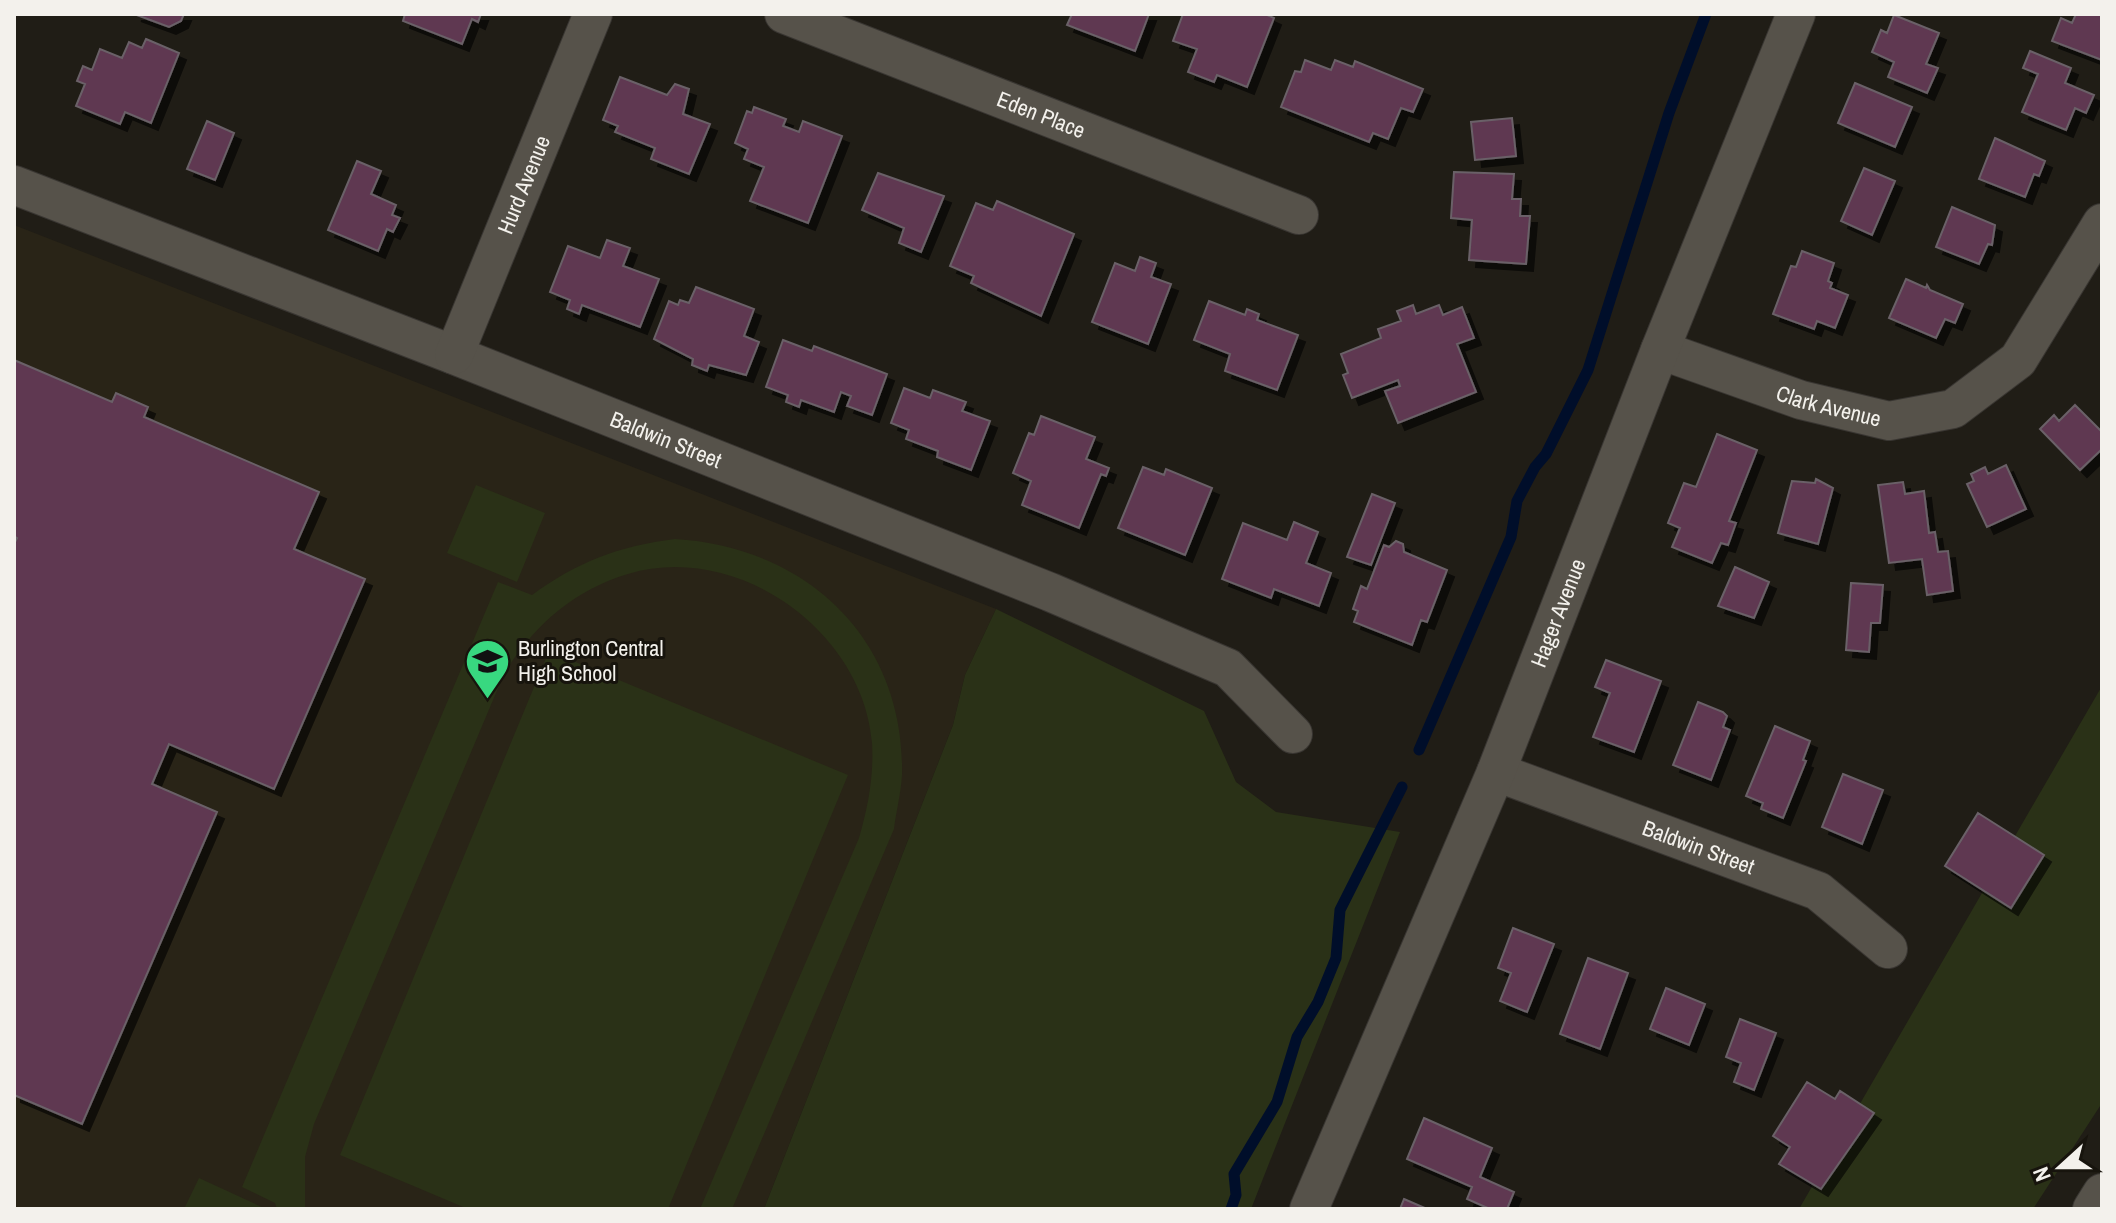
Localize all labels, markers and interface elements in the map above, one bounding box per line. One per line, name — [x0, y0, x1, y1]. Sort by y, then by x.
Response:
street label: Eden Place — [993, 84, 1090, 145]
street label: Hurd Avenue — [490, 131, 557, 238]
street label: Clark Avenue — [1772, 377, 1884, 434]
street label: Baldwin Street — [606, 404, 726, 475]
street label: Hager Avenue — [1523, 554, 1592, 672]
place label: Burlington Central High School — [518, 633, 663, 688]
school or university icon: Burlington Central High School — [463, 637, 511, 700]
street label: Baldwin Street — [1638, 812, 1759, 881]
north arrow — [2020, 1127, 2100, 1207]
text: N — [2025, 1163, 2058, 1186]

